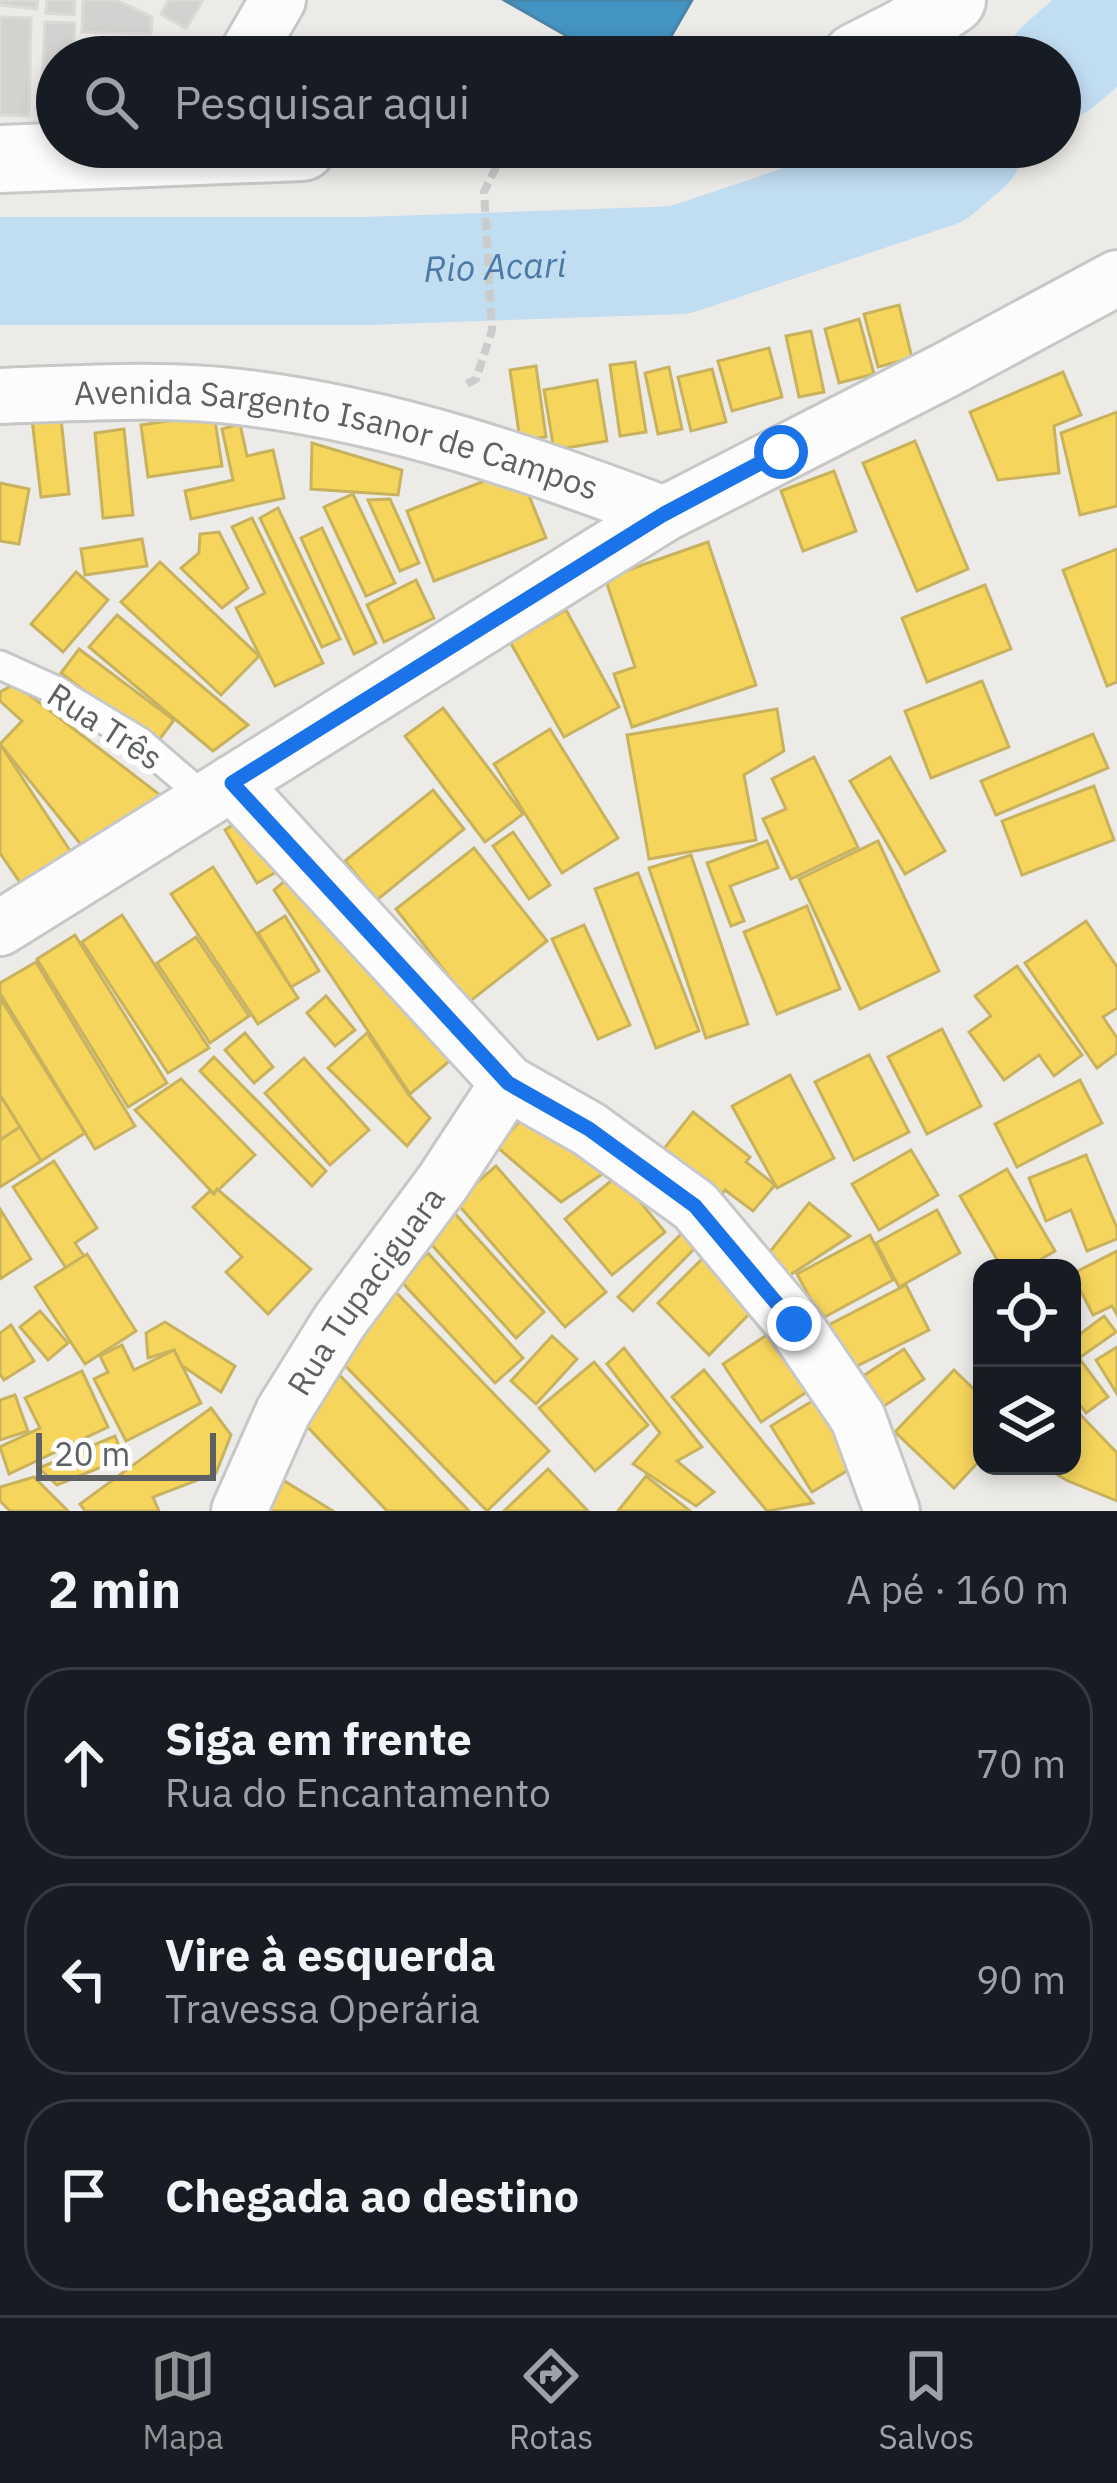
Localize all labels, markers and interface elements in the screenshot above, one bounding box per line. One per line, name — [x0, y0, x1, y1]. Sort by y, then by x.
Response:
search box — [36, 36, 1081, 168]
icon: search — [78, 69, 144, 135]
text: Pesquisar aqui — [174, 73, 470, 131]
water label: Rio Acari — [423, 240, 568, 292]
street label: Avenida Sargento Isanor de Campos — [73, 370, 605, 509]
route start — [754, 425, 808, 479]
street label: Rua Três — [40, 672, 171, 779]
street label: Rua Tupaciguara — [277, 1177, 454, 1403]
map controls — [973, 1259, 1081, 1475]
button: locate — [973, 1259, 1081, 1367]
route end — [767, 1297, 821, 1351]
button: layers — [973, 1367, 1081, 1475]
scale bar — [36, 1427, 216, 1480]
text: 20 m — [54, 1432, 130, 1475]
text: 2 min — [48, 1556, 181, 1622]
text: A pé · 160 m — [846, 1564, 1069, 1615]
text: Siga em frente — [165, 1709, 472, 1767]
icon: ahead — [51, 1730, 117, 1796]
text: 70 m — [976, 1738, 1066, 1789]
text: Rua do Encantamento — [165, 1767, 551, 1818]
text: Vire à esquerda — [165, 1925, 496, 1983]
icon: left — [51, 1946, 117, 2012]
text: 90 m — [976, 1954, 1066, 2005]
text: Travessa Operária — [165, 1983, 480, 2034]
icon: arrive — [51, 2162, 117, 2228]
text: Chegada ao destino — [165, 2166, 579, 2224]
tab: Mapa — [143, 2343, 224, 2458]
tab: Rotas — [509, 2343, 593, 2458]
tab: Salvos — [878, 2343, 974, 2458]

